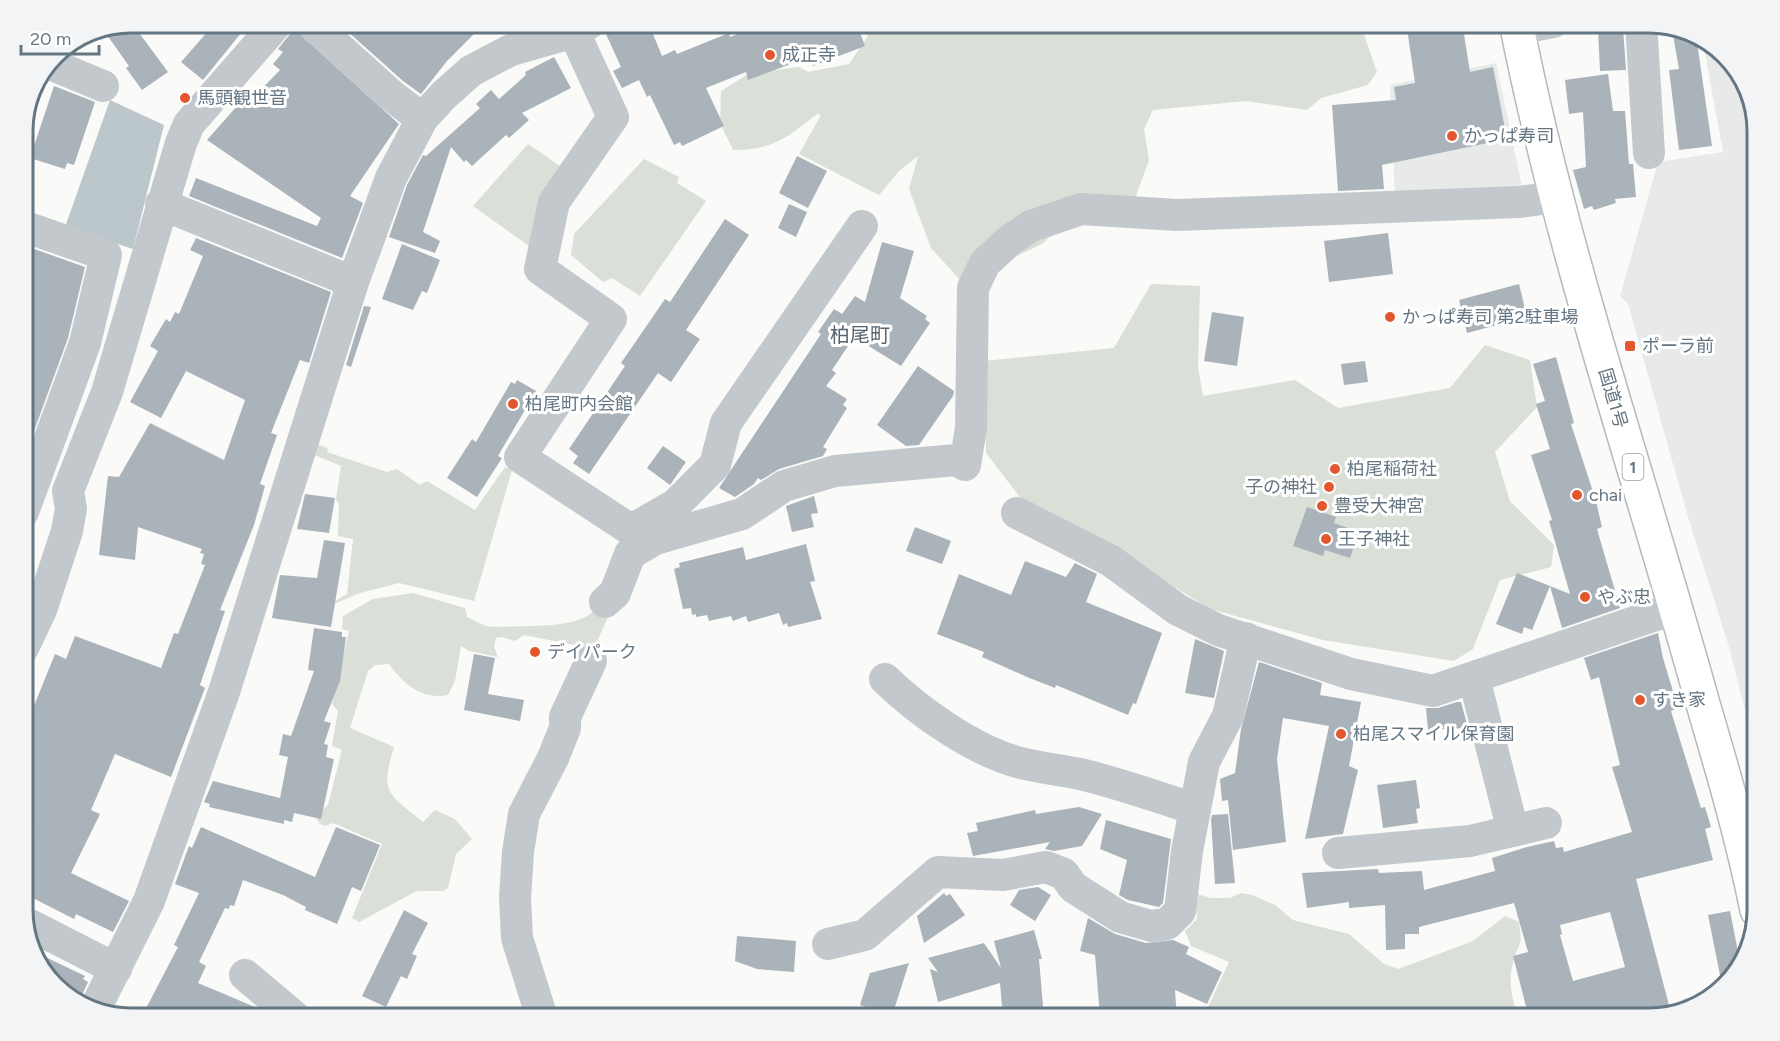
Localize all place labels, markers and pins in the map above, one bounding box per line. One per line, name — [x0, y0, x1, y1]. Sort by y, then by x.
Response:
place label: 成正寺 — [782, 44, 836, 66]
marker: 成正寺 — [763, 48, 777, 62]
place label: 馬頭観世音 — [197, 87, 287, 109]
marker: 馬頭観世音 — [178, 91, 192, 105]
place label: かっぱ寿司 — [1464, 125, 1554, 147]
marker: かっぱ寿司 — [1445, 129, 1459, 143]
place label: かっぱ寿司 第2駐車場 — [1402, 306, 1579, 328]
marker: かっぱ寿司 第2駐車場 — [1383, 310, 1397, 324]
place label: ポーラ前 — [1642, 335, 1714, 357]
marker: ポーラ前 — [1623, 339, 1637, 353]
place label: 柏尾町内会館 — [525, 393, 633, 415]
marker: 柏尾町内会館 — [506, 397, 520, 411]
place label: 柏尾稲荷社 — [1347, 458, 1437, 480]
marker: 柏尾稲荷社 — [1328, 462, 1342, 476]
place label: 子の神社 — [1245, 476, 1317, 498]
marker: 子の神社 — [1322, 480, 1336, 494]
place label: chai — [1589, 484, 1622, 506]
marker: chai — [1570, 488, 1584, 502]
place label: 豊受大神宮 — [1334, 495, 1424, 517]
marker: 豊受大神宮 — [1315, 499, 1329, 513]
place label: 王子神社 — [1338, 528, 1410, 550]
marker: 王子神社 — [1319, 532, 1333, 546]
place label: やぶ忠 — [1597, 586, 1651, 608]
marker: やぶ忠 — [1578, 590, 1592, 604]
place label: デイパーク — [547, 641, 637, 663]
marker: デイパーク — [528, 645, 542, 659]
place label: すき家 — [1652, 689, 1706, 711]
marker: すき家 — [1633, 693, 1647, 707]
place label: 柏尾スマイル保育園 — [1353, 723, 1514, 745]
marker: 柏尾スマイル保育園 — [1334, 727, 1348, 741]

